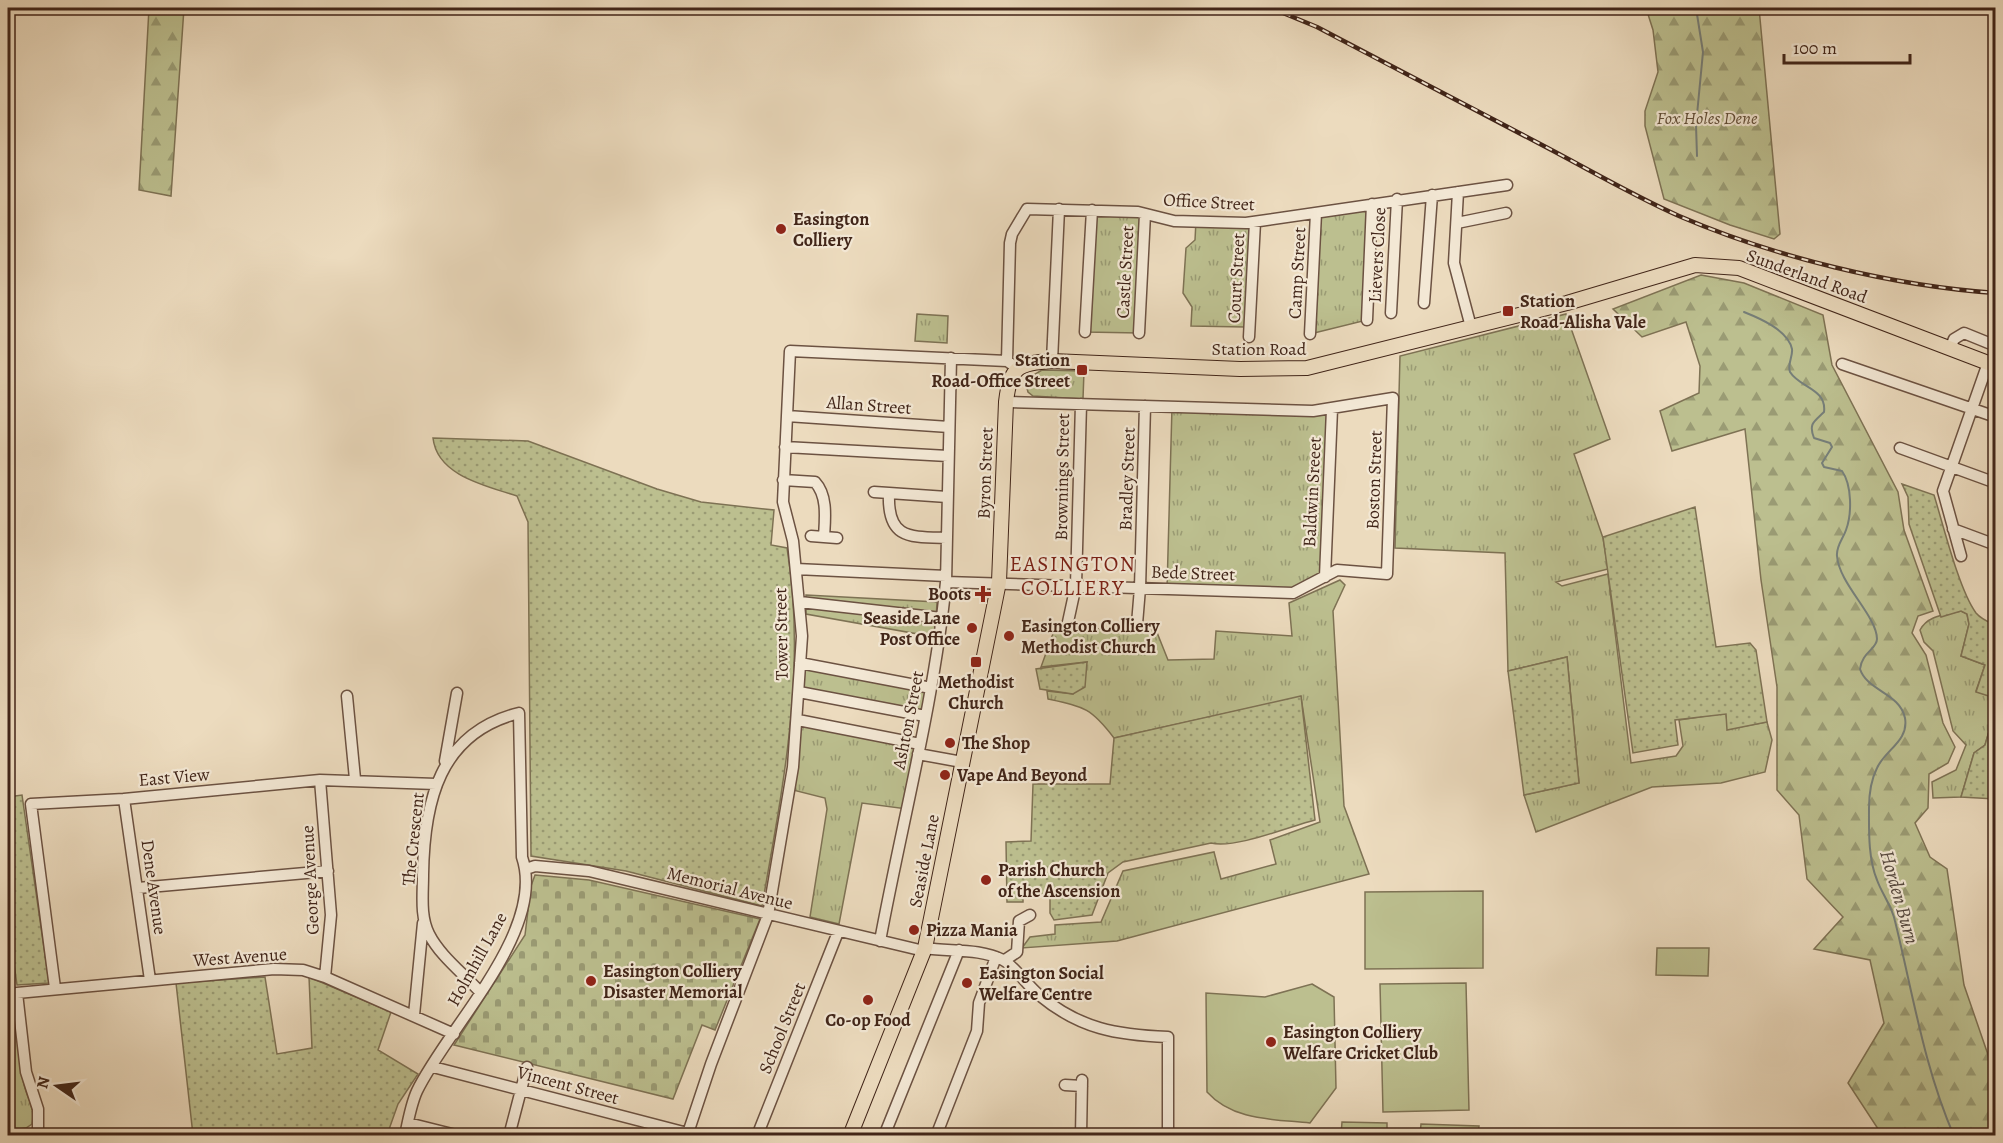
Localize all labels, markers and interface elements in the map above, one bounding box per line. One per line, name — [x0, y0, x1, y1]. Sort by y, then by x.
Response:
scale bar — [1784, 27, 1910, 65]
text: 100 m — [1793, 36, 1837, 60]
park label: Fox Holes Dene — [1657, 106, 1758, 130]
street label: Office Street — [1163, 188, 1255, 216]
place label: Easington Colliery — [793, 207, 869, 252]
street label: Lievers Close — [1363, 207, 1391, 303]
marker: Easington Colliery — [774, 222, 788, 236]
street label: Castle Street — [1111, 225, 1139, 319]
street label: Camp Street — [1283, 226, 1311, 320]
street label: Court Street — [1222, 232, 1250, 324]
street label: Sunderland Road — [1743, 243, 1871, 309]
place label: Station Road-Alisha Vale — [1520, 289, 1646, 334]
marker: Station Road-Alisha Vale — [1501, 304, 1515, 318]
street label: Station Road — [1212, 337, 1307, 361]
place label: Station Road-Office Street — [931, 348, 1070, 393]
marker: Station Road-Office Street — [1075, 363, 1089, 377]
street label: Allan Street — [825, 390, 912, 420]
street label: Brownings Street — [1049, 413, 1075, 541]
street label: Byron Street — [971, 427, 999, 519]
street label: Bradley Street — [1113, 427, 1141, 531]
street label: Boston Street — [1360, 430, 1388, 530]
street label: Baldwin Sreeet — [1297, 436, 1327, 548]
district label: EASINGTON COLLIERY — [1010, 550, 1136, 602]
street label: Bede Street — [1151, 560, 1236, 586]
place label: Boots — [928, 582, 971, 606]
street label: Tower Street — [768, 587, 794, 681]
marker: Boots — [976, 587, 990, 601]
place label: Seaside Lane Post Office — [863, 606, 960, 651]
place label: Easington Colliery Methodist Church — [1021, 614, 1160, 659]
marker: Seaside Lane Post Office — [965, 621, 979, 635]
marker: Easington Colliery Methodist Church — [1002, 629, 1016, 643]
marker: Methodist Church — [969, 655, 983, 669]
street label: Ashton Street — [886, 669, 929, 772]
place label: Methodist Church — [938, 670, 1014, 715]
place label: The Shop — [962, 731, 1031, 755]
marker: The Shop — [943, 736, 957, 750]
street label: East View — [137, 762, 211, 792]
place label: Vape And Beyond — [956, 763, 1088, 787]
marker: Vape And Beyond — [938, 768, 952, 782]
street label: The Crescent — [396, 791, 430, 887]
street label: Seaside Lane — [903, 812, 945, 910]
street label: George Avenue — [295, 825, 325, 935]
street label: Dene Avenue — [135, 838, 173, 936]
water label: Horden Burn — [1873, 847, 1926, 947]
place label: Parish Church of the Ascension — [998, 858, 1120, 903]
street label: Memorial Avenue — [665, 861, 795, 915]
marker: Parish Church of the Ascension — [979, 873, 993, 887]
street label: Holmhill Lane — [441, 908, 513, 1010]
place label: Pizza Mania — [926, 918, 1018, 942]
marker: Pizza Mania — [907, 923, 921, 937]
street label: West Avenue — [191, 942, 288, 972]
place label: Easington Colliery Disaster Memorial — [603, 959, 743, 1004]
place label: Easington Social Welfare Centre — [978, 961, 1104, 1006]
marker: Easington Colliery Disaster Memorial — [584, 974, 598, 988]
marker: Easington Social Welfare Centre — [960, 976, 974, 990]
street label: School Street — [753, 979, 811, 1077]
marker: Co-op Food — [861, 993, 875, 1007]
place label: Co-op Food — [825, 1008, 911, 1032]
place label: Easington Colliery Welfare Cricket Club — [1282, 1020, 1438, 1065]
marker: Easington Colliery Welfare Cricket Club — [1264, 1035, 1278, 1049]
north arrow — [27, 1056, 87, 1116]
street label: Vincent Street — [514, 1060, 622, 1110]
text: N — [31, 1074, 56, 1091]

